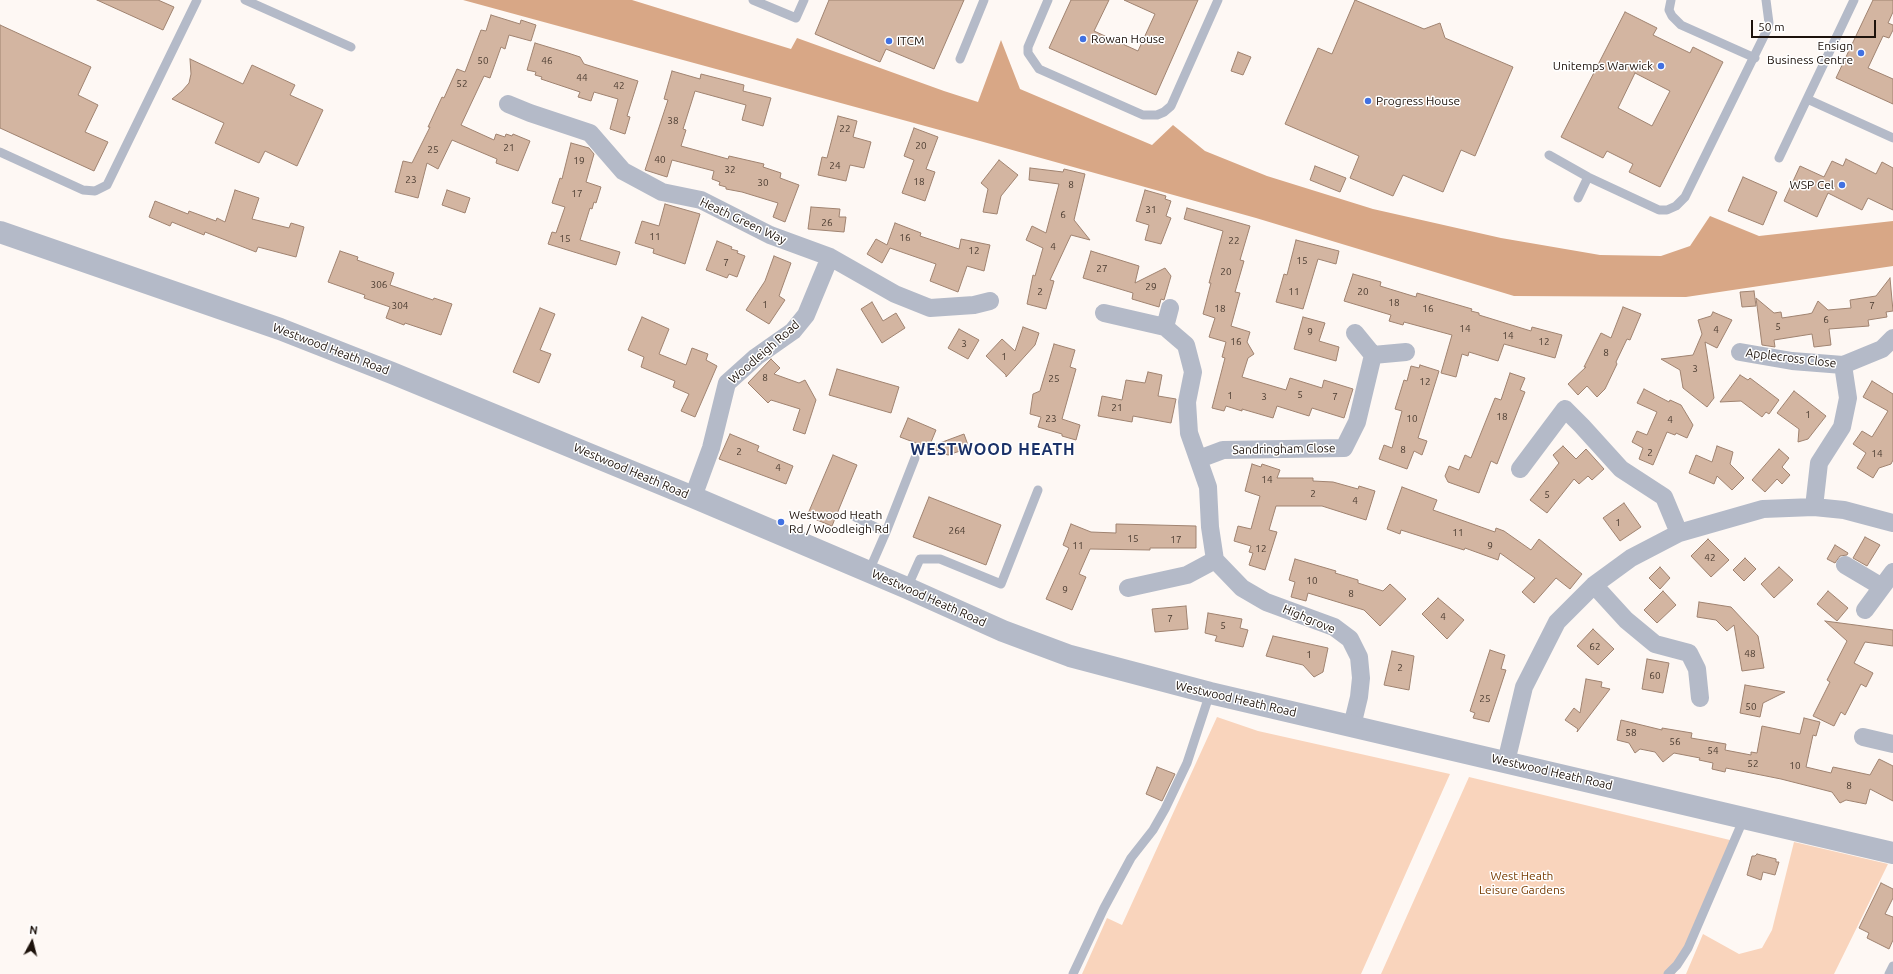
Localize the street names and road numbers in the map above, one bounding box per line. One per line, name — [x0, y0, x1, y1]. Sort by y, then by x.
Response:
street label: Heath Green Way — [698, 195, 788, 247]
street label: Woodleigh Road — [726, 317, 802, 387]
street label: Westwood Heath Road — [271, 320, 391, 378]
street label: Applecross Close — [1745, 345, 1837, 371]
street label: Westwood Heath Road — [571, 440, 691, 502]
street label: Sandringham Close — [1232, 441, 1336, 457]
street label: Westwood Heath Road — [870, 566, 988, 630]
street label: Highgrove — [1280, 601, 1338, 637]
street label: Westwood Heath Road — [1174, 678, 1298, 720]
street label: Westwood Heath Road — [1490, 751, 1614, 793]

